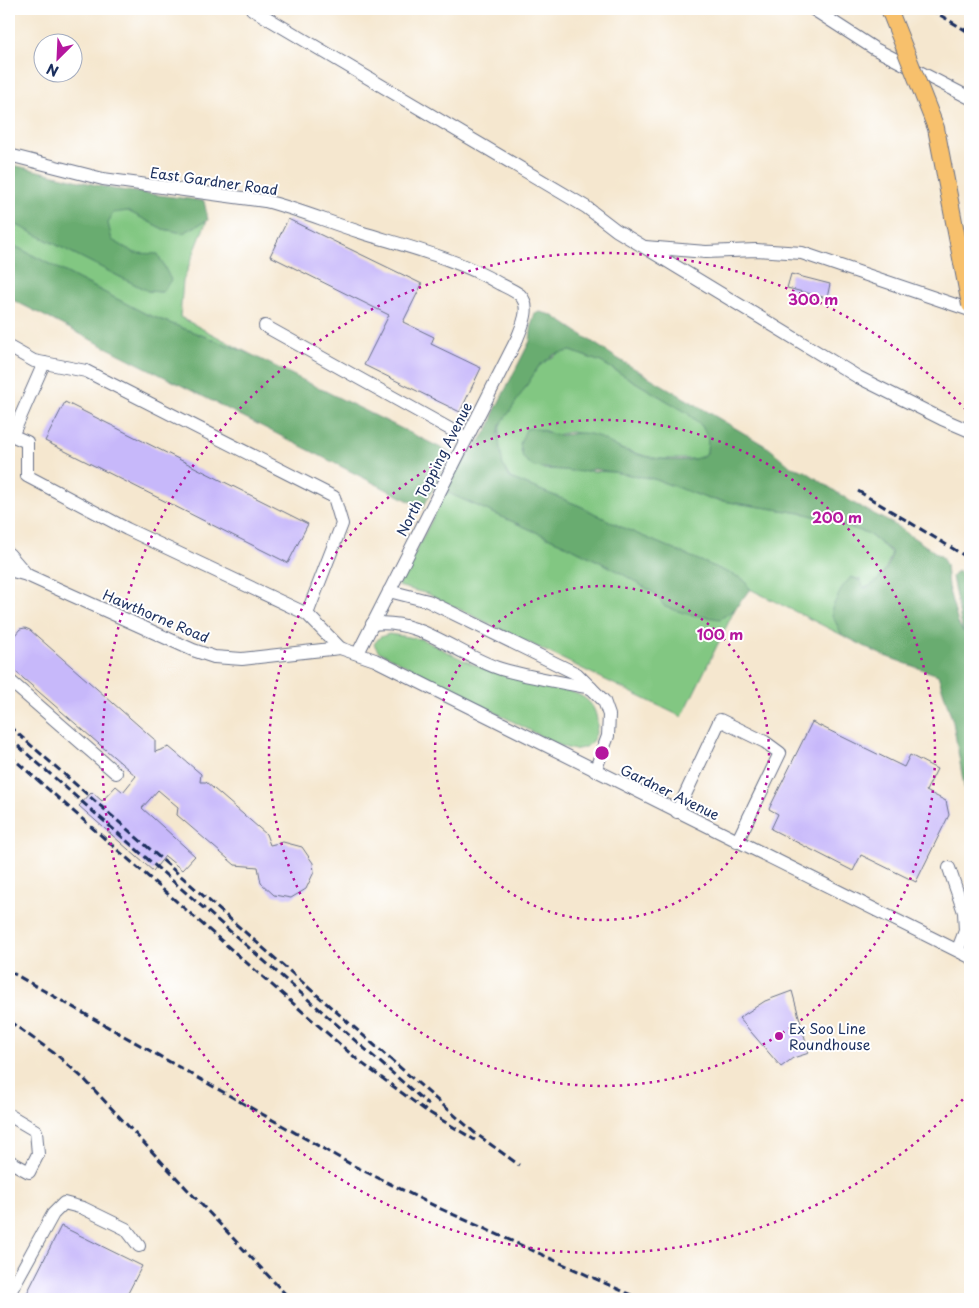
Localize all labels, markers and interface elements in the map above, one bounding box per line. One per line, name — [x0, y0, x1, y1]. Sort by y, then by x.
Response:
north arrow — [32, 32, 82, 82]
text: N — [43, 58, 62, 82]
street label: East Gardner Road — [149, 162, 279, 200]
text: 300 m — [788, 287, 838, 310]
street label: North Topping Avenue — [391, 398, 477, 540]
text: 200 m — [812, 505, 862, 528]
street label: Hawthorne Road — [99, 584, 213, 648]
text: 100 m — [697, 622, 743, 645]
centre of rings — [593, 744, 611, 762]
street label: Gardner Avenue — [617, 759, 723, 825]
place label: Ex Soo Line Roundhouse — [789, 1018, 871, 1055]
marker: Ex Soo Line Roundhouse — [773, 1030, 785, 1042]

